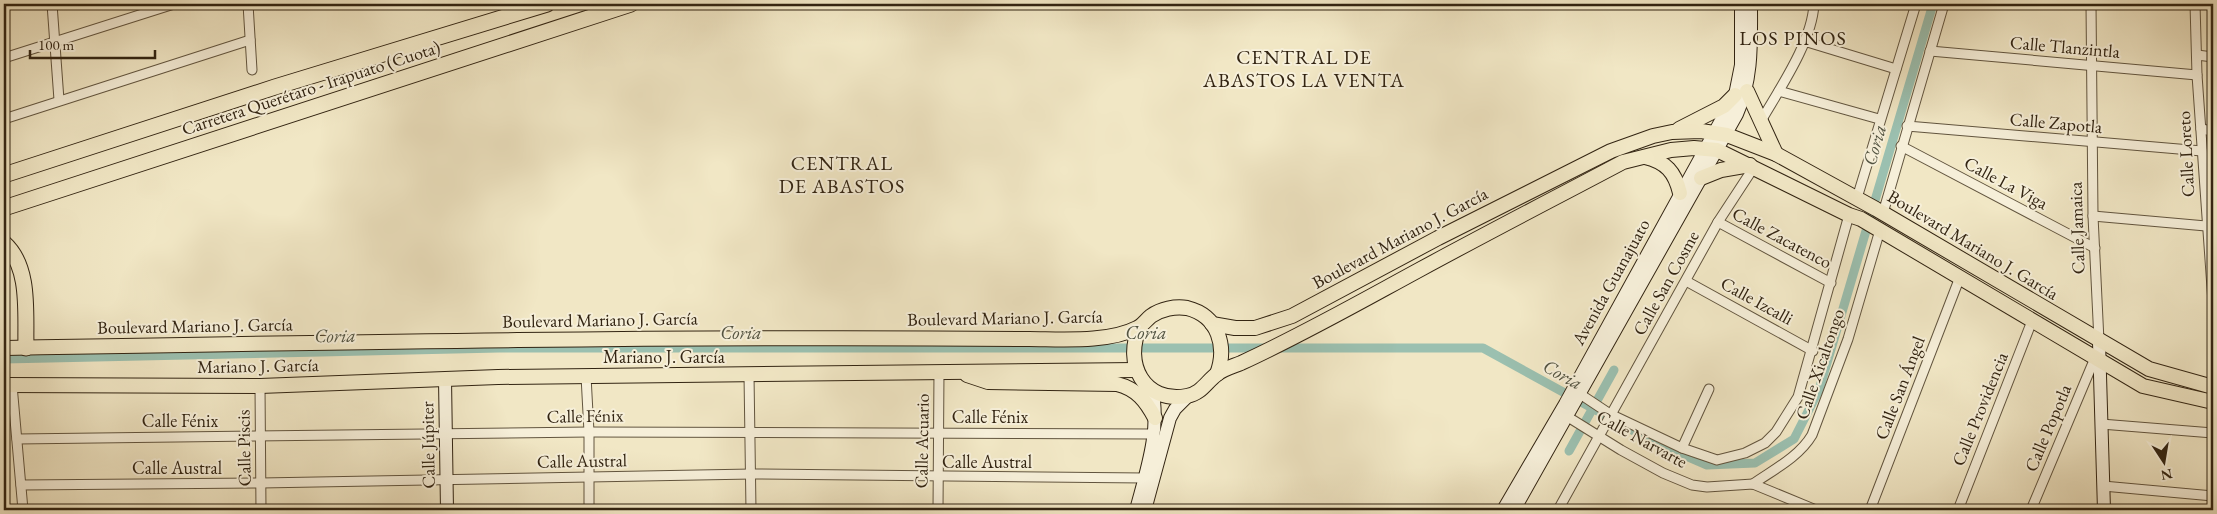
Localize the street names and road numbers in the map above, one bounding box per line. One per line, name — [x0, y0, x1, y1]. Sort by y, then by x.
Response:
street label: Calle Tlanzintla — [2009, 30, 2122, 63]
street label: Carretera Querétaro - Irapuato (Cuota) — [179, 35, 443, 140]
street label: Calle Zapotla — [2009, 107, 2104, 138]
street label: Calle Loreto — [2172, 110, 2199, 198]
street label: Calle La Viga — [1960, 151, 2053, 215]
street label: Boulevard Mariano J. García — [1308, 181, 1492, 294]
street label: Calle Jamaica — [2063, 181, 2090, 275]
street label: Boulevard Mariano J. García — [1884, 184, 2064, 305]
street label: Calle Zacatenco — [1728, 202, 1836, 273]
street label: Avenida Guanajuato — [1566, 214, 1655, 350]
street label: Calle San Cosme — [1627, 226, 1704, 339]
street label: Calle Izcalli — [1717, 271, 1798, 330]
street label: Boulevard Mariano J. García — [907, 304, 1104, 331]
street label: Calle Xicaltongo — [1790, 305, 1849, 422]
street label: Boulevard Mariano J. García — [502, 306, 699, 333]
street label: Boulevard Mariano J. García — [97, 312, 294, 339]
street label: Calle San Ángel — [1869, 333, 1930, 443]
street label: Mariano J. García — [603, 345, 726, 368]
street label: Calle Providencia — [1946, 348, 2013, 469]
street label: Mariano J. García — [197, 353, 320, 378]
street label: Calle Popotla — [2019, 380, 2077, 475]
street label: Calle Acuario — [909, 393, 934, 489]
street label: Calle Júpiter — [415, 401, 440, 489]
street label: Calle Fénix — [547, 403, 624, 428]
street label: Calle Narvarte — [1593, 404, 1692, 473]
street label: Calle Fénix — [952, 405, 1029, 428]
street label: Calle Fénix — [142, 409, 219, 432]
street label: Calle Piscis — [231, 409, 256, 487]
street label: Calle Austral — [537, 448, 627, 473]
street label: Calle Austral — [942, 450, 1032, 473]
street label: Calle Austral — [132, 456, 222, 479]

